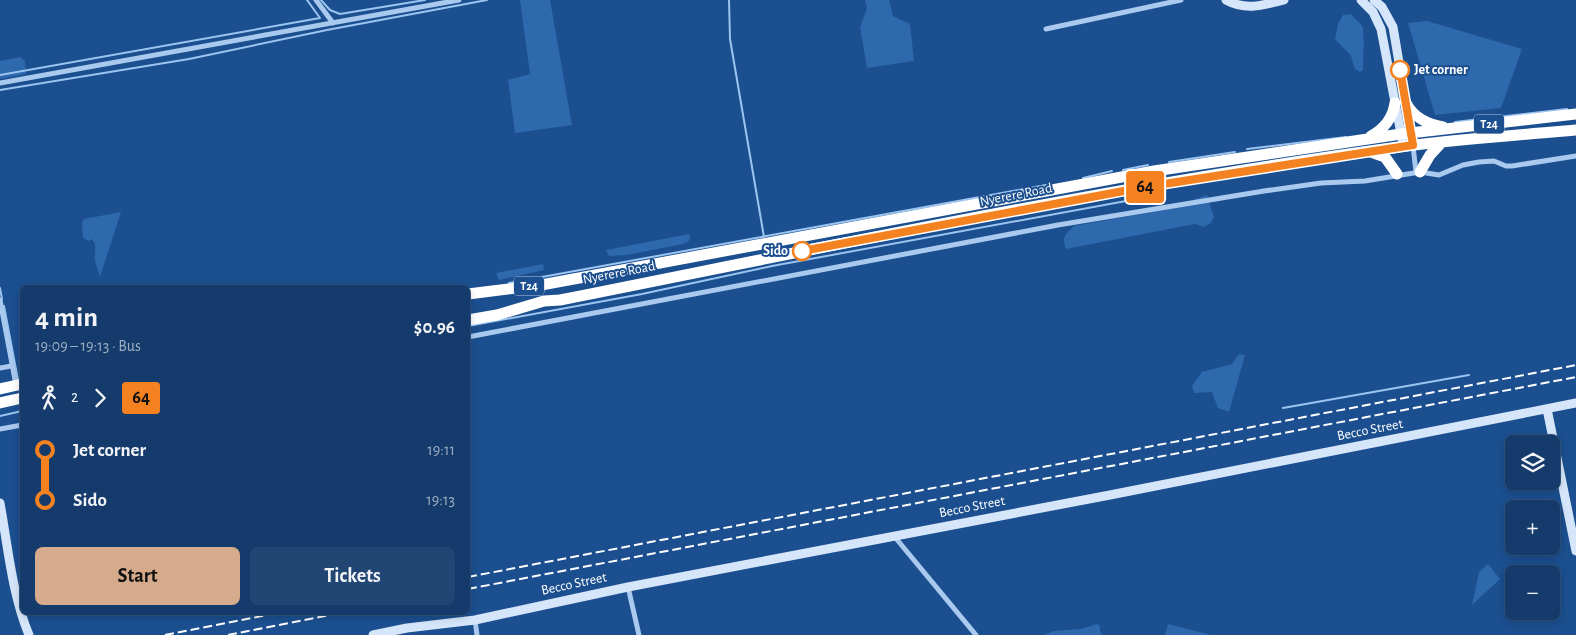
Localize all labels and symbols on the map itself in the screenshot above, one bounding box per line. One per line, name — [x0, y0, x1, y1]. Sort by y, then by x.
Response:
marker: Jet corner — [1390, 60, 1410, 80]
place label: Jet corner — [1414, 63, 1468, 77]
road number: T24 — [1474, 115, 1504, 134]
line badge: 64 — [1122, 171, 1168, 203]
street label: Nyerere Road — [979, 181, 1053, 209]
marker: Sido — [792, 241, 812, 261]
place label: Sido — [763, 244, 788, 258]
street label: Nyerere Road — [582, 259, 656, 287]
road number: T24 — [514, 276, 544, 296]
street label: Becco Street — [1336, 417, 1405, 443]
street label: Becco Street — [938, 494, 1007, 520]
street label: Becco Street — [540, 570, 609, 598]

